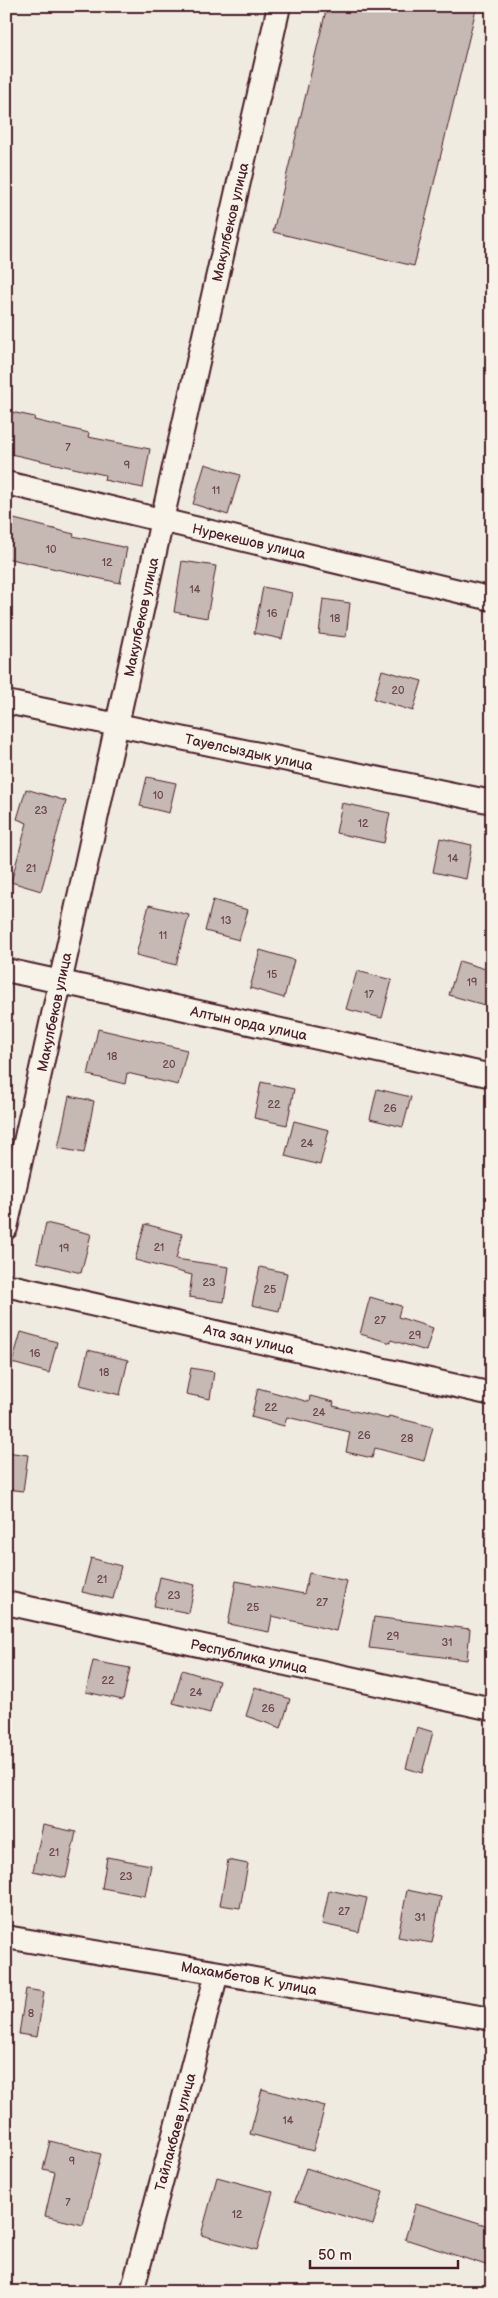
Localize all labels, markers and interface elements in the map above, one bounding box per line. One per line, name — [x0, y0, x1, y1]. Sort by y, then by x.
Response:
street label: Макулбеков улица — [209, 160, 253, 283]
house number: 7 — [65, 441, 71, 454]
house number: 9 — [124, 459, 130, 472]
house number: 11 — [212, 484, 220, 497]
street label: Нурекешов улица — [191, 520, 308, 563]
house number: 10 — [46, 543, 57, 556]
street label: Макулбеков улица — [121, 555, 163, 678]
house number: 12 — [102, 556, 113, 569]
house number: 14 — [190, 583, 201, 596]
house number: 16 — [267, 607, 278, 620]
house number: 18 — [330, 612, 340, 625]
house number: 20 — [392, 684, 405, 697]
street label: Тауелсыздык улица — [183, 731, 315, 775]
house number: 10 — [153, 789, 164, 802]
house number: 23 — [34, 804, 48, 817]
house number: 12 — [358, 817, 369, 830]
house number: 14 — [448, 852, 459, 865]
house number: 21 — [26, 862, 36, 875]
house number: 13 — [220, 914, 232, 927]
house number: 11 — [159, 929, 167, 942]
street label: Макулбеков улица — [34, 950, 76, 1073]
house number: 15 — [267, 968, 277, 981]
house number: 19 — [467, 976, 477, 989]
house number: 17 — [364, 988, 374, 1001]
street label: Алтын орда улица — [188, 1003, 309, 1044]
house number: 18 — [107, 1050, 117, 1063]
house number: 20 — [163, 1058, 176, 1071]
house number: 22 — [268, 1098, 281, 1111]
house number: 26 — [383, 1102, 397, 1115]
house number: 24 — [300, 1137, 314, 1150]
house number: 21 — [154, 1241, 164, 1254]
house number: 19 — [59, 1242, 69, 1255]
house number: 23 — [202, 1276, 216, 1289]
house number: 25 — [264, 1283, 276, 1296]
house number: 27 — [374, 1314, 387, 1327]
street label: Ата зан улица — [201, 1321, 296, 1358]
house number: 29 — [409, 1329, 421, 1342]
house number: 16 — [30, 1347, 41, 1360]
house number: 18 — [99, 1366, 109, 1379]
house number: 22 — [265, 1401, 278, 1414]
house number: 24 — [312, 1406, 326, 1419]
house number: 26 — [357, 1429, 371, 1442]
house number: 28 — [401, 1432, 413, 1445]
house number: 21 — [97, 1573, 107, 1586]
house number: 23 — [167, 1589, 181, 1602]
house number: 27 — [316, 1596, 329, 1609]
house number: 25 — [247, 1601, 259, 1614]
house number: 29 — [387, 1630, 399, 1643]
street label: Республика улица — [189, 1636, 310, 1677]
house number: 31 — [441, 1636, 453, 1649]
house number: 22 — [102, 1674, 115, 1687]
house number: 24 — [189, 1686, 203, 1699]
house number: 26 — [261, 1702, 275, 1715]
house number: 21 — [49, 1846, 59, 1859]
house number: 23 — [119, 1870, 133, 1883]
house number: 27 — [338, 1905, 351, 1918]
house number: 31 — [414, 1911, 426, 1924]
street label: Махамбетов К. улица — [179, 1958, 319, 1999]
house number: 8 — [28, 2007, 34, 2020]
street label: Тайлакбаев улица — [152, 2070, 200, 2193]
house number: 14 — [283, 2114, 294, 2127]
house number: 9 — [69, 2155, 75, 2168]
house number: 7 — [65, 2196, 71, 2209]
house number: 12 — [232, 2208, 243, 2221]
scale bar — [310, 2238, 458, 2270]
text: 50 m — [318, 2246, 352, 2265]

